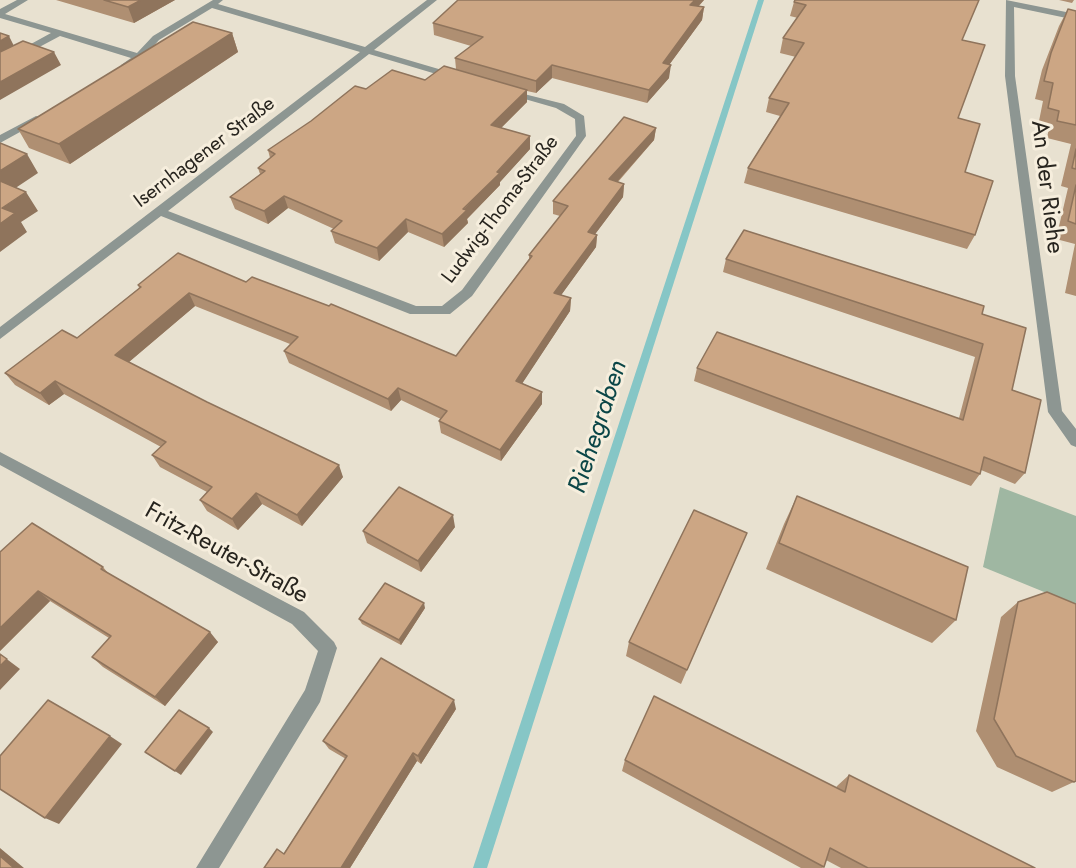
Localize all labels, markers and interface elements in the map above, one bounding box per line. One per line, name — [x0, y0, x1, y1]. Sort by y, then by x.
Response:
street label: Isernhagener Straße — [130, 92, 280, 214]
street label: An der Riehe — [1024, 119, 1068, 255]
street label: Ludwig-Thoma-Straße — [438, 131, 564, 289]
water label: Riehegraben — [563, 357, 635, 497]
street label: Fritz-Reuter-Straße — [139, 497, 313, 611]

